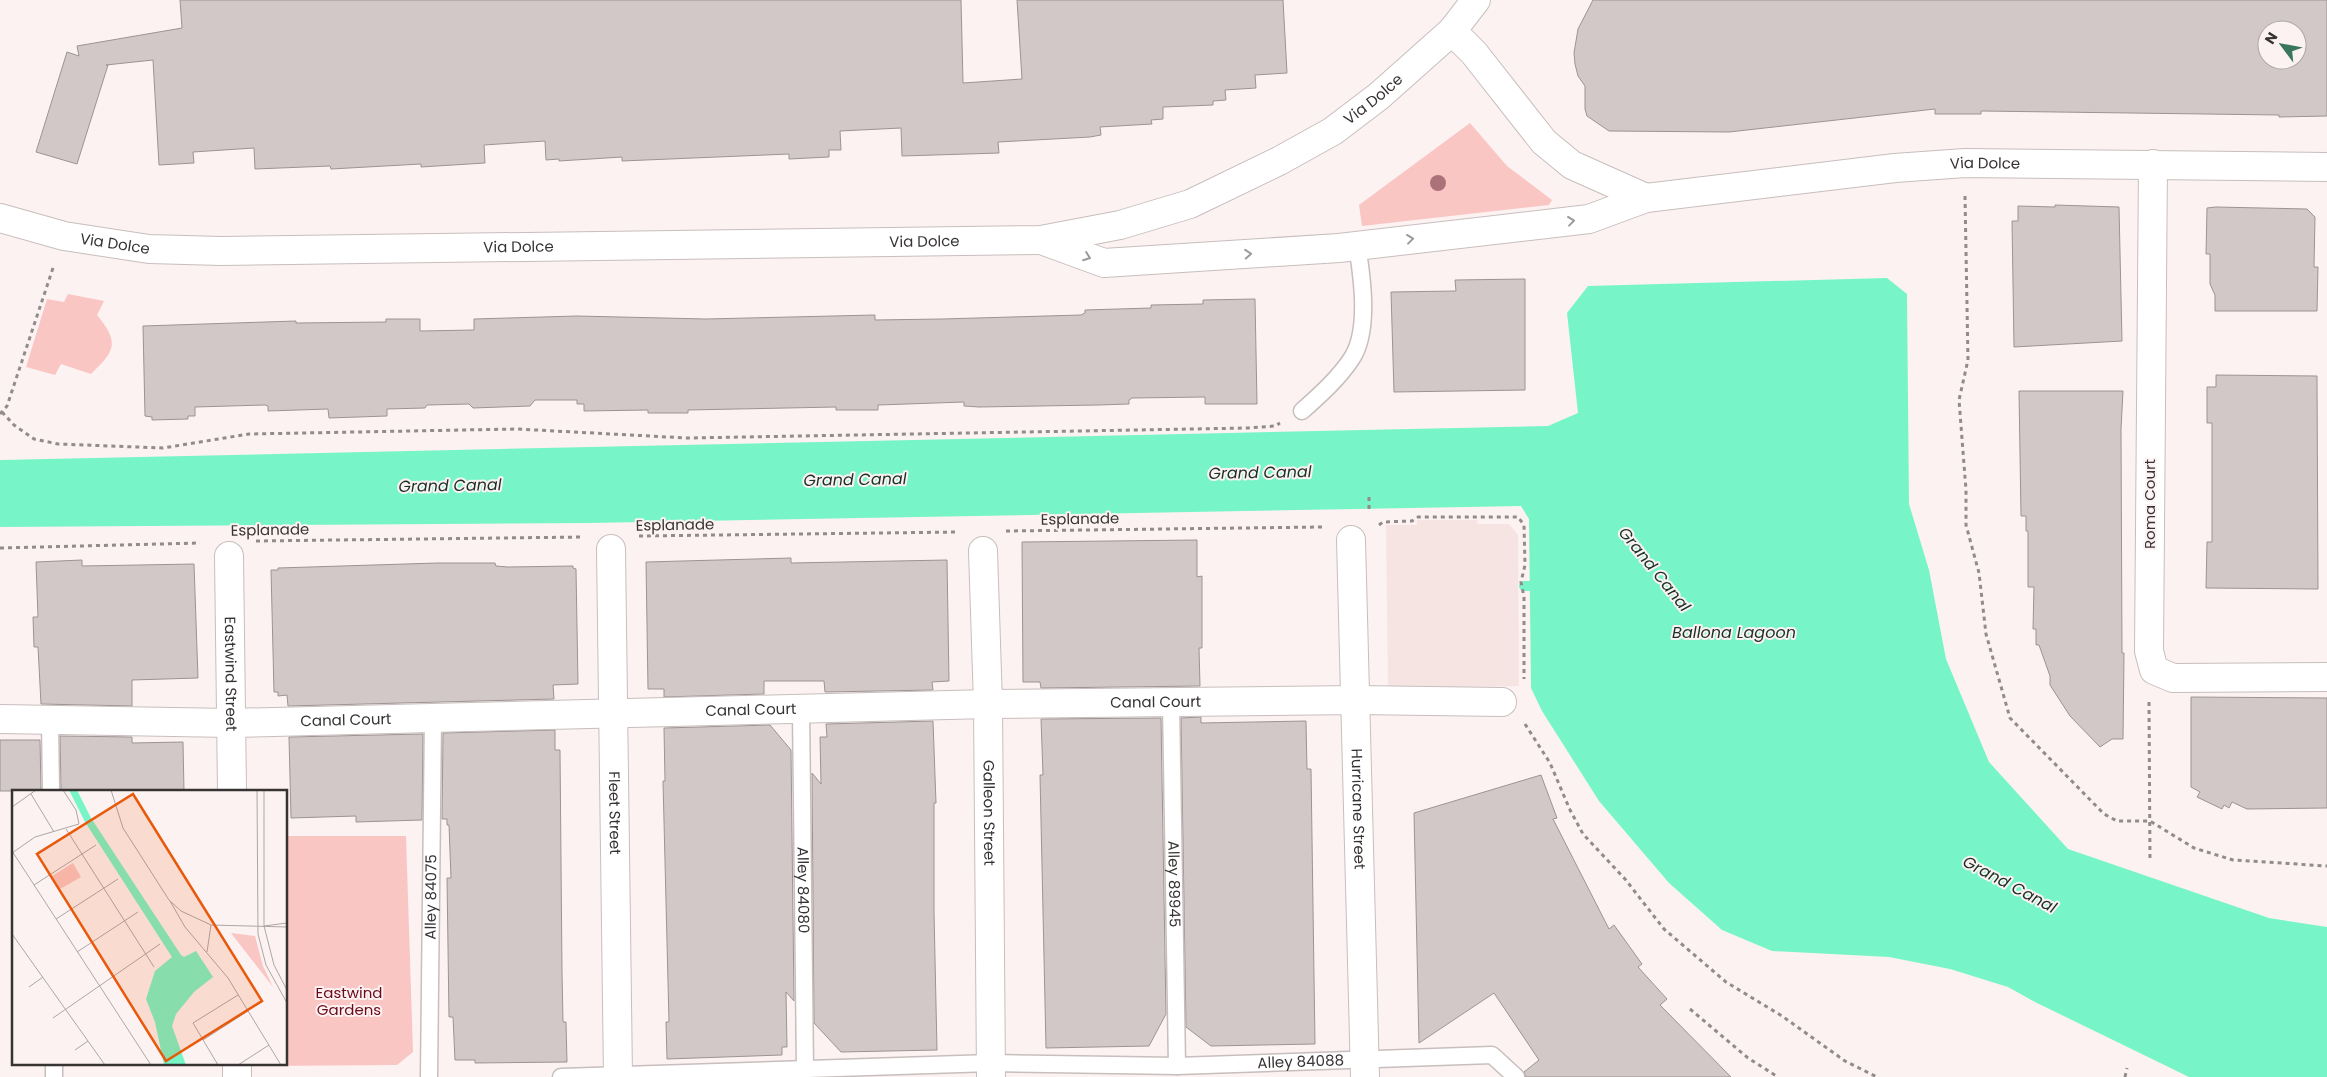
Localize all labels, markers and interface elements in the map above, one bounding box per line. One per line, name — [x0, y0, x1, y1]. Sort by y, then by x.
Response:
north arrow — [2257, 20, 2307, 70]
text: N — [2260, 28, 2282, 48]
street label: Via Dolce — [1339, 69, 1407, 129]
street label: Via Dolce — [1949, 152, 2020, 174]
one-way arrow — [1567, 216, 1575, 227]
street label: Via Dolce — [79, 228, 151, 259]
street label: Via Dolce — [889, 230, 960, 252]
one-way arrow — [1406, 234, 1414, 245]
street label: Via Dolce — [483, 236, 554, 257]
one-way arrow — [1244, 248, 1252, 259]
one-way arrow — [1082, 251, 1091, 261]
street label: Roma Court — [2139, 459, 2160, 549]
water label: Grand Canal — [1208, 460, 1312, 485]
water label: Grand Canal — [803, 467, 907, 492]
water label: Grand Canal — [398, 473, 502, 498]
street label: Esplanade — [1040, 507, 1120, 530]
street label: Esplanade — [635, 513, 715, 536]
street label: Esplanade — [230, 518, 310, 541]
water label: Grand Canal — [1613, 522, 1696, 617]
street label: Eastwind Street — [220, 616, 242, 732]
water label: Ballona Lagoon — [1672, 621, 1796, 644]
street label: Canal Court — [1110, 691, 1201, 713]
street label: Canal Court — [705, 698, 797, 721]
street label: Canal Court — [300, 708, 392, 731]
street label: Hurricane Street — [1346, 748, 1371, 870]
street label: Galleon Street — [978, 760, 1000, 866]
street label: Fleet Street — [604, 771, 626, 855]
inset map — [12, 790, 288, 1064]
street label: Alley 89945 — [1163, 841, 1186, 927]
street label: Alley 84080 — [793, 847, 814, 933]
water label: Grand Canal — [1959, 850, 2061, 919]
street label: Alley 84075 — [420, 854, 441, 940]
park label: Eastwind Gardens — [316, 982, 382, 1020]
street label: Alley 84088 — [1257, 1049, 1344, 1073]

